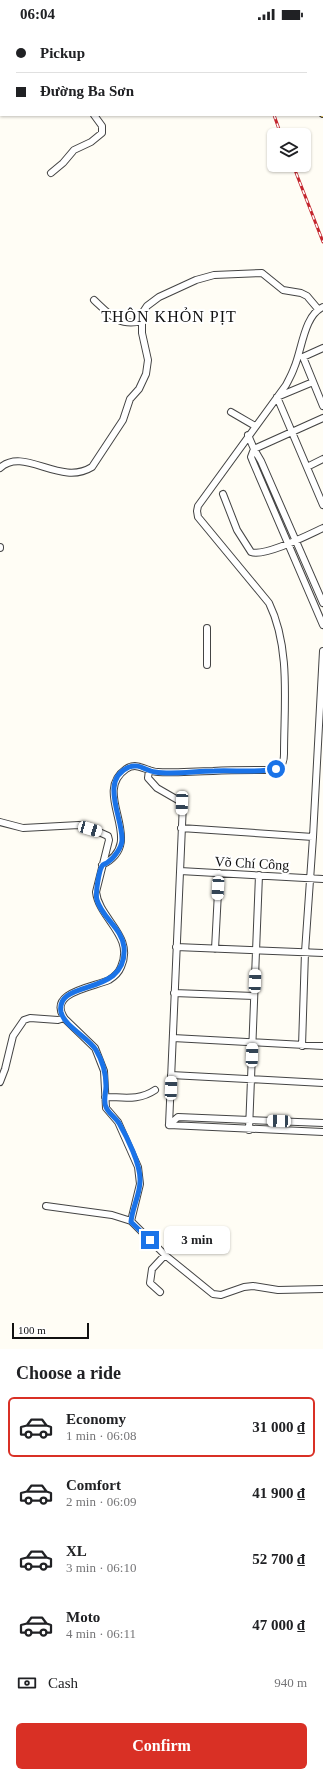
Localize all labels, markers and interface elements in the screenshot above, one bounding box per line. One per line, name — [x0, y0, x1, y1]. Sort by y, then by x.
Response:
text: 06:04 — [20, 6, 55, 22]
text: Pickup — [40, 45, 85, 61]
text: Đường Ba Sơn — [40, 83, 134, 99]
map controls — [267, 128, 311, 172]
button: layers — [267, 128, 311, 172]
district label: THÔN KHỎN PỊT — [101, 307, 237, 325]
route start — [267, 760, 285, 778]
car — [176, 791, 188, 815]
car — [77, 820, 103, 838]
street label: Võ Chí Công — [214, 854, 290, 873]
car — [211, 876, 225, 900]
car — [249, 969, 261, 993]
car — [246, 1043, 258, 1067]
car — [165, 1076, 177, 1100]
car — [267, 1115, 291, 1127]
callout: 3 min — [164, 1226, 230, 1254]
route end — [141, 1231, 159, 1249]
text: 3 min — [181, 1232, 213, 1247]
scale bar — [12, 1321, 89, 1340]
text: 100 m — [18, 1324, 46, 1336]
text: Choose a ride — [16, 1363, 121, 1383]
icon: car — [18, 1409, 54, 1445]
text: Economy — [66, 1411, 126, 1427]
text: 31 000 ₫ — [252, 1419, 305, 1435]
text: 1 min · 06:08 — [66, 1428, 136, 1443]
icon: car — [18, 1475, 54, 1511]
text: Comfort — [66, 1477, 121, 1493]
text: 41 900 ₫ — [252, 1485, 305, 1501]
text: 2 min · 06:09 — [66, 1494, 136, 1509]
icon: car — [18, 1541, 54, 1577]
text: XL — [66, 1543, 87, 1559]
text: 52 700 ₫ — [252, 1551, 305, 1567]
text: 3 min · 06:10 — [66, 1560, 136, 1575]
icon: car — [18, 1607, 54, 1643]
text: Moto — [66, 1609, 100, 1625]
text: 47 000 ₫ — [252, 1617, 305, 1633]
text: 4 min · 06:11 — [66, 1626, 136, 1641]
icon: cash — [16, 1672, 38, 1694]
text: Cash — [48, 1675, 78, 1691]
text: 940 m — [274, 1675, 307, 1690]
button: Confirm — [16, 1723, 307, 1769]

